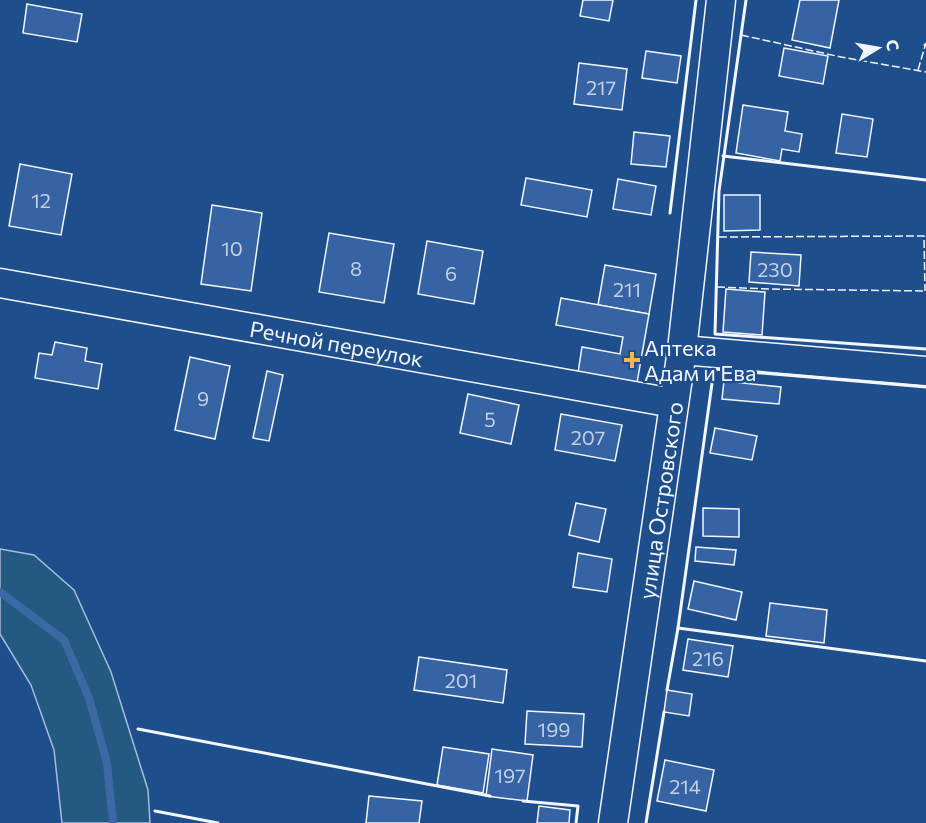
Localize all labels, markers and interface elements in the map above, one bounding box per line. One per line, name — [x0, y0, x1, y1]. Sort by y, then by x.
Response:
north arrow — [848, 18, 908, 78]
text: С — [883, 38, 904, 52]
house number: 217 — [586, 75, 616, 99]
house number: 12 — [31, 188, 51, 212]
house number: 10 — [221, 236, 243, 260]
house number: 8 — [350, 256, 362, 280]
house number: 230 — [757, 257, 793, 281]
house number: 6 — [445, 261, 457, 285]
house number: 211 — [613, 277, 641, 301]
street label: Речной переулок — [248, 314, 426, 372]
place label: Аптека Адам и Ева — [644, 334, 756, 386]
marker: Аптека Адам и Ева — [625, 353, 639, 367]
house number: 9 — [197, 386, 209, 410]
street label: улица Островского — [632, 400, 688, 601]
house number: 5 — [484, 407, 496, 431]
house number: 207 — [571, 425, 605, 449]
house number: 216 — [692, 646, 724, 670]
house number: 201 — [445, 668, 477, 692]
house number: 199 — [538, 717, 570, 741]
house number: 197 — [494, 763, 526, 787]
house number: 214 — [669, 774, 701, 798]

